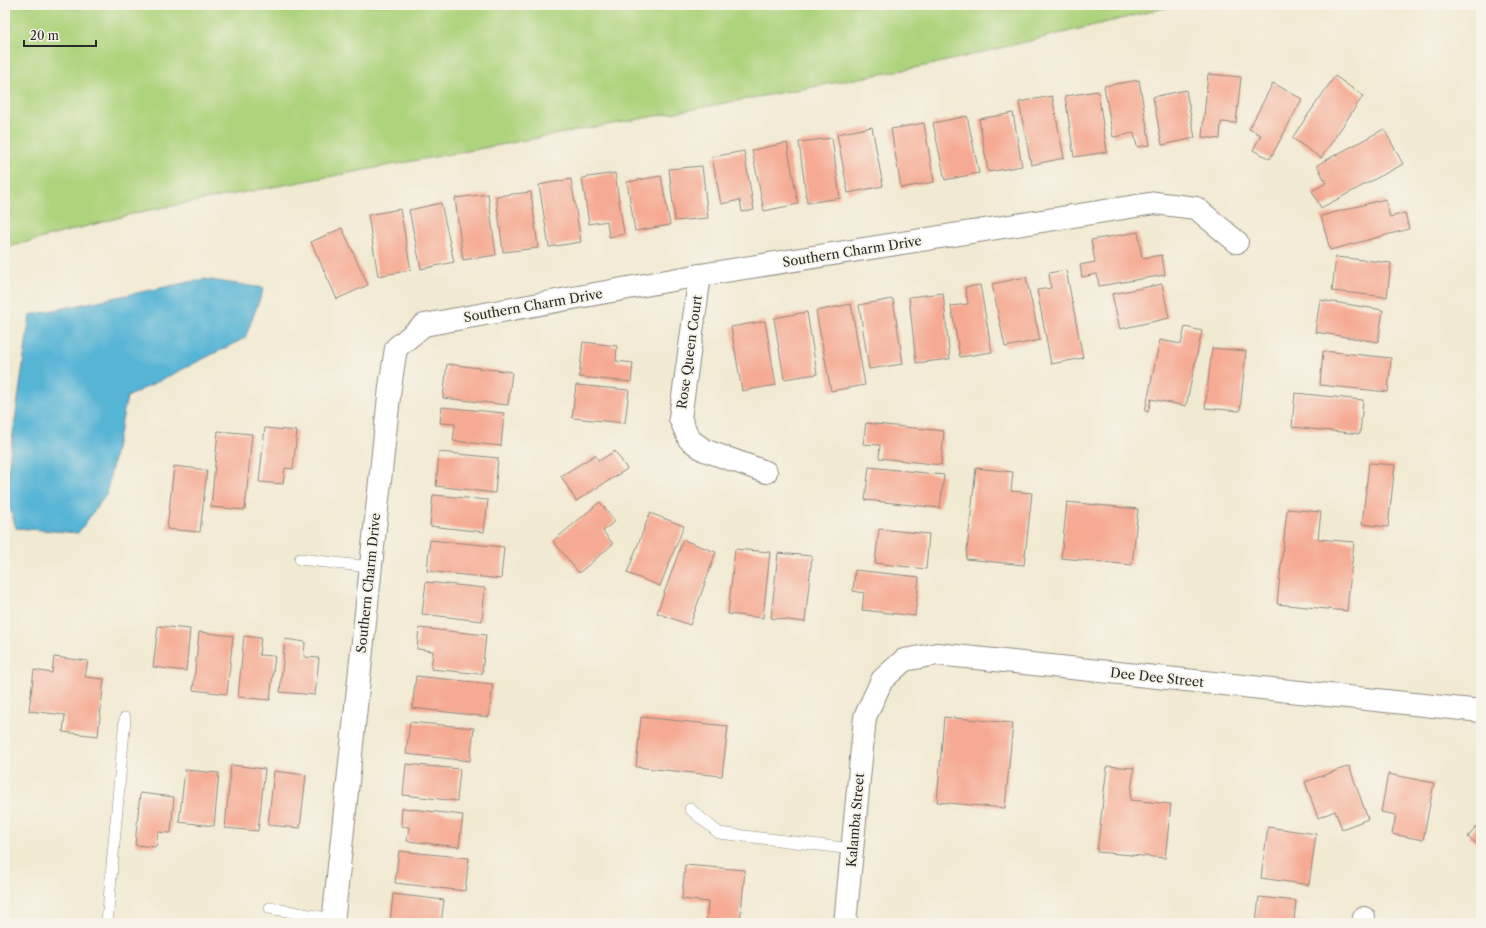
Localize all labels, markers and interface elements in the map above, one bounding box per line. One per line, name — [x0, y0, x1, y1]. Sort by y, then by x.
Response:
scale bar — [24, 22, 96, 48]
text: 20 m — [30, 28, 59, 43]
street label: Southern Charm Drive — [781, 232, 923, 270]
street label: Southern Charm Drive — [462, 285, 604, 325]
street label: Rose Queen Court — [673, 294, 705, 410]
street label: Southern Charm Drive — [353, 512, 383, 654]
street label: Dee Dee Street — [1109, 664, 1205, 690]
street label: Kalamba Street — [843, 772, 867, 868]

